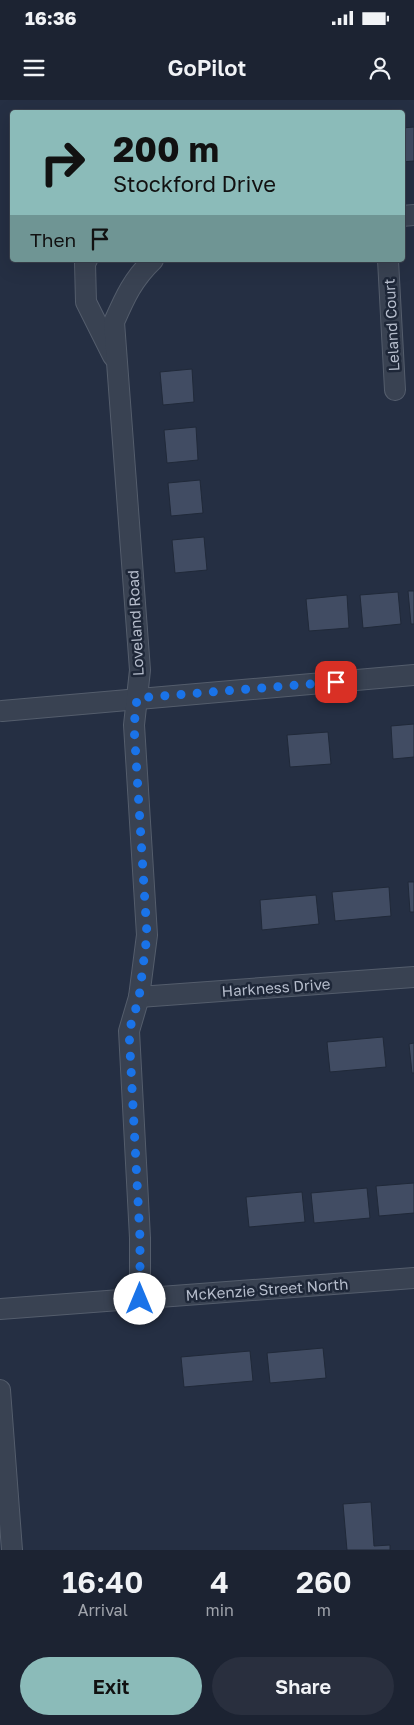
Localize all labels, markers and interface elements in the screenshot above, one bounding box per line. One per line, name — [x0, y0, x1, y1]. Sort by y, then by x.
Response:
text: 16:36 — [25, 6, 77, 29]
icon: menu — [20, 54, 48, 82]
text: GoPilot — [168, 54, 246, 81]
icon: person — [366, 54, 394, 82]
text: 200 m — [113, 128, 219, 170]
icon: right — [30, 130, 95, 195]
text: Stockford Drive — [113, 170, 276, 197]
icon: arrive — [86, 225, 114, 253]
text: Then — [30, 228, 76, 251]
street label: Leland Court — [380, 278, 402, 372]
street label: Loveland Road — [123, 570, 147, 676]
pin — [315, 661, 357, 703]
icon: arrive — [322, 668, 350, 696]
street label: Harkness Drive — [221, 974, 331, 1000]
position arrow — [113, 1272, 165, 1324]
street label: McKenzie Street North — [185, 1274, 349, 1304]
text: 16:40 — [62, 1564, 143, 1600]
text: 4 — [210, 1564, 229, 1600]
text: 260 — [296, 1564, 352, 1600]
text: Arrival — [78, 1600, 128, 1620]
text: min — [205, 1600, 234, 1620]
text: m — [317, 1600, 331, 1620]
button: Exit — [20, 1657, 202, 1715]
button: Share — [212, 1657, 394, 1715]

